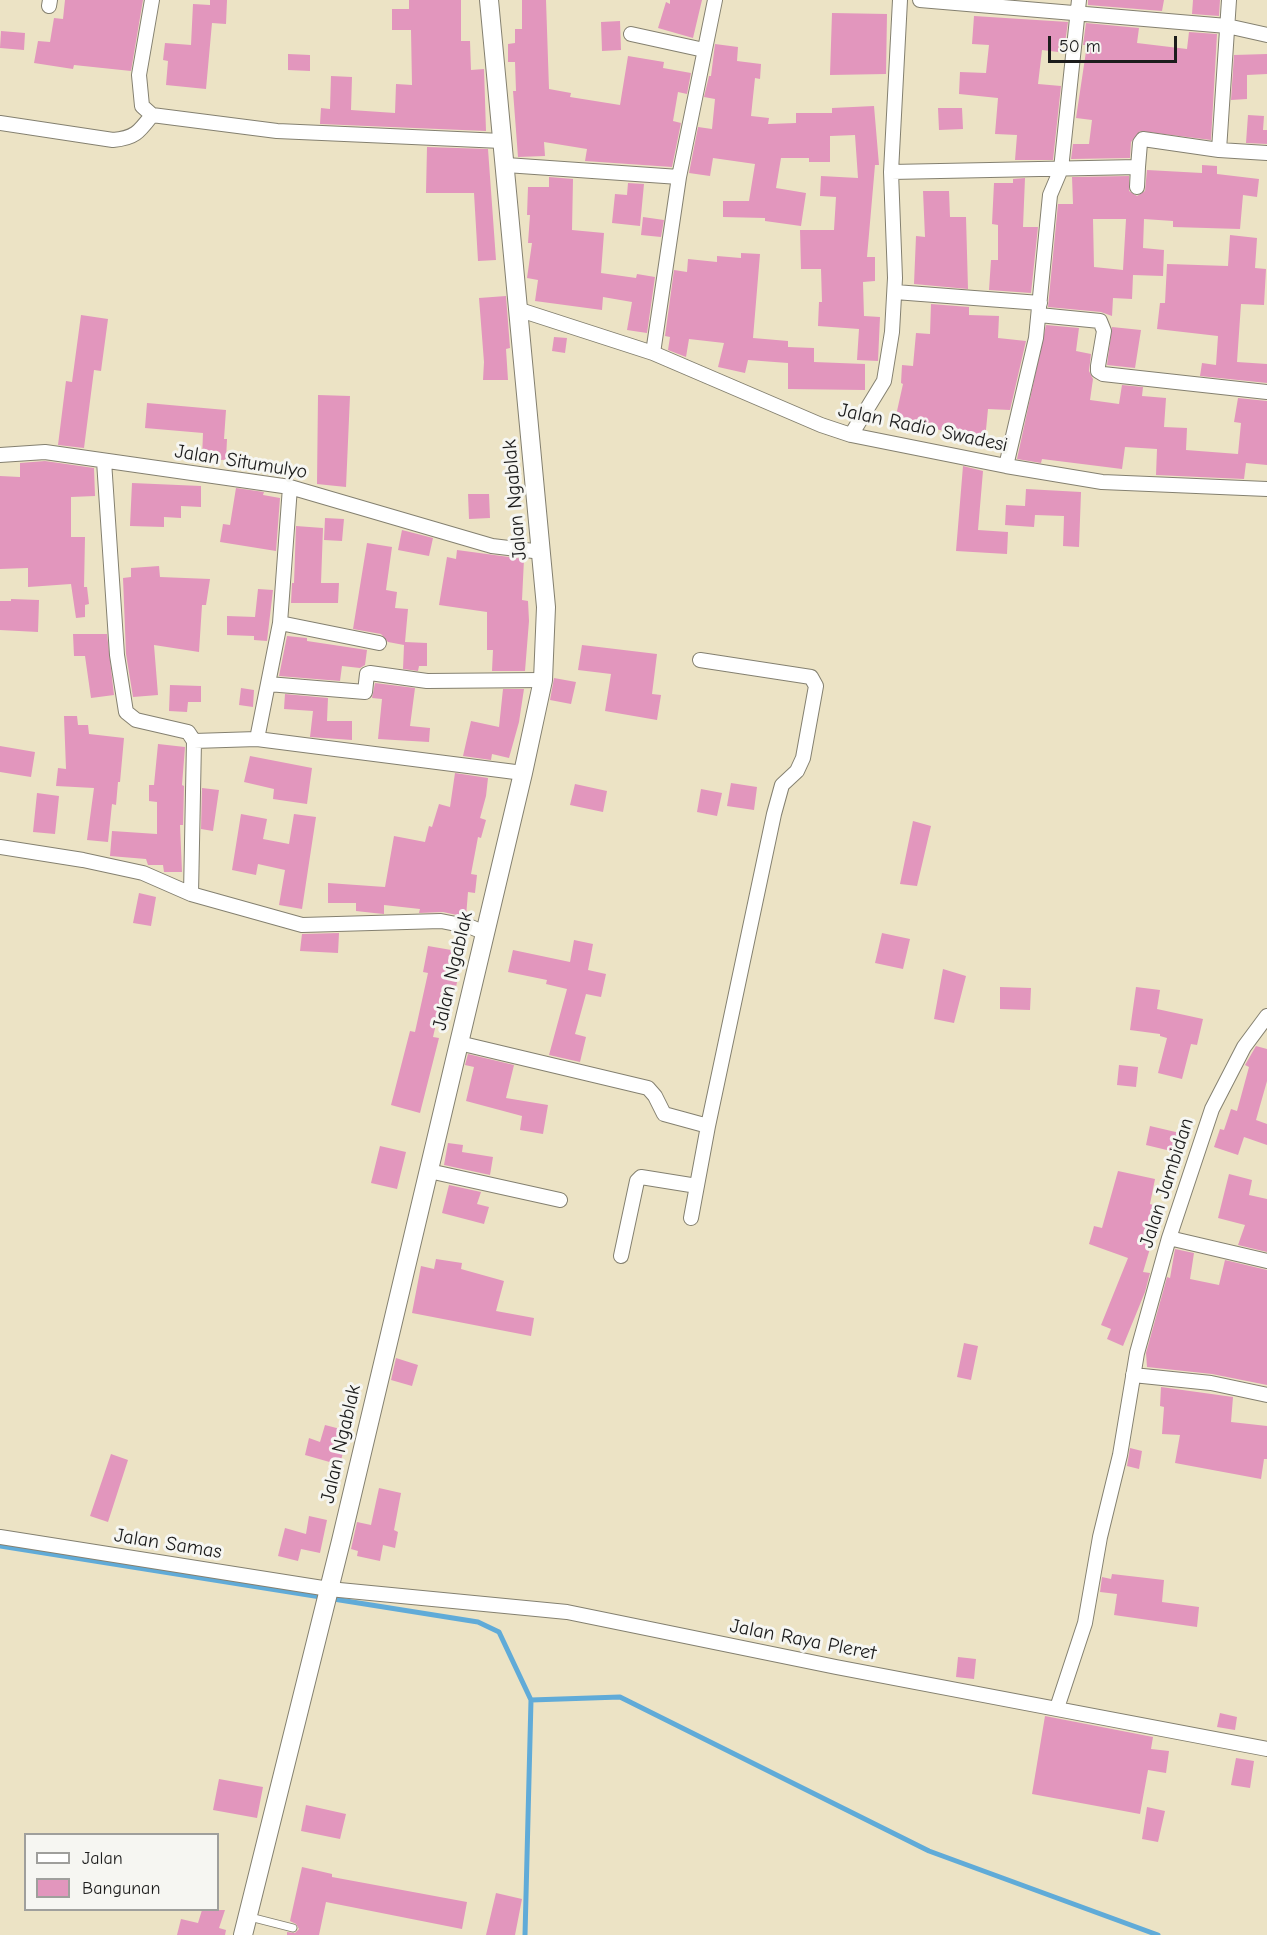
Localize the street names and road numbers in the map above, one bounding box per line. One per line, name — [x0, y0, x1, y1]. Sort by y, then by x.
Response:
street label: Jalan Radio Swadesi — [836, 398, 1010, 458]
street label: Jalan Ngablak — [498, 439, 532, 561]
street label: Jalan Situmulyo — [173, 440, 309, 484]
street label: Jalan Ngablak — [428, 909, 478, 1033]
street label: Jalan Jambidan — [1135, 1115, 1199, 1251]
street label: Jalan Ngablak — [316, 1382, 366, 1506]
street label: Jalan Samas — [113, 1524, 223, 1564]
street label: Jalan Raya Pleret — [728, 1614, 878, 1666]

